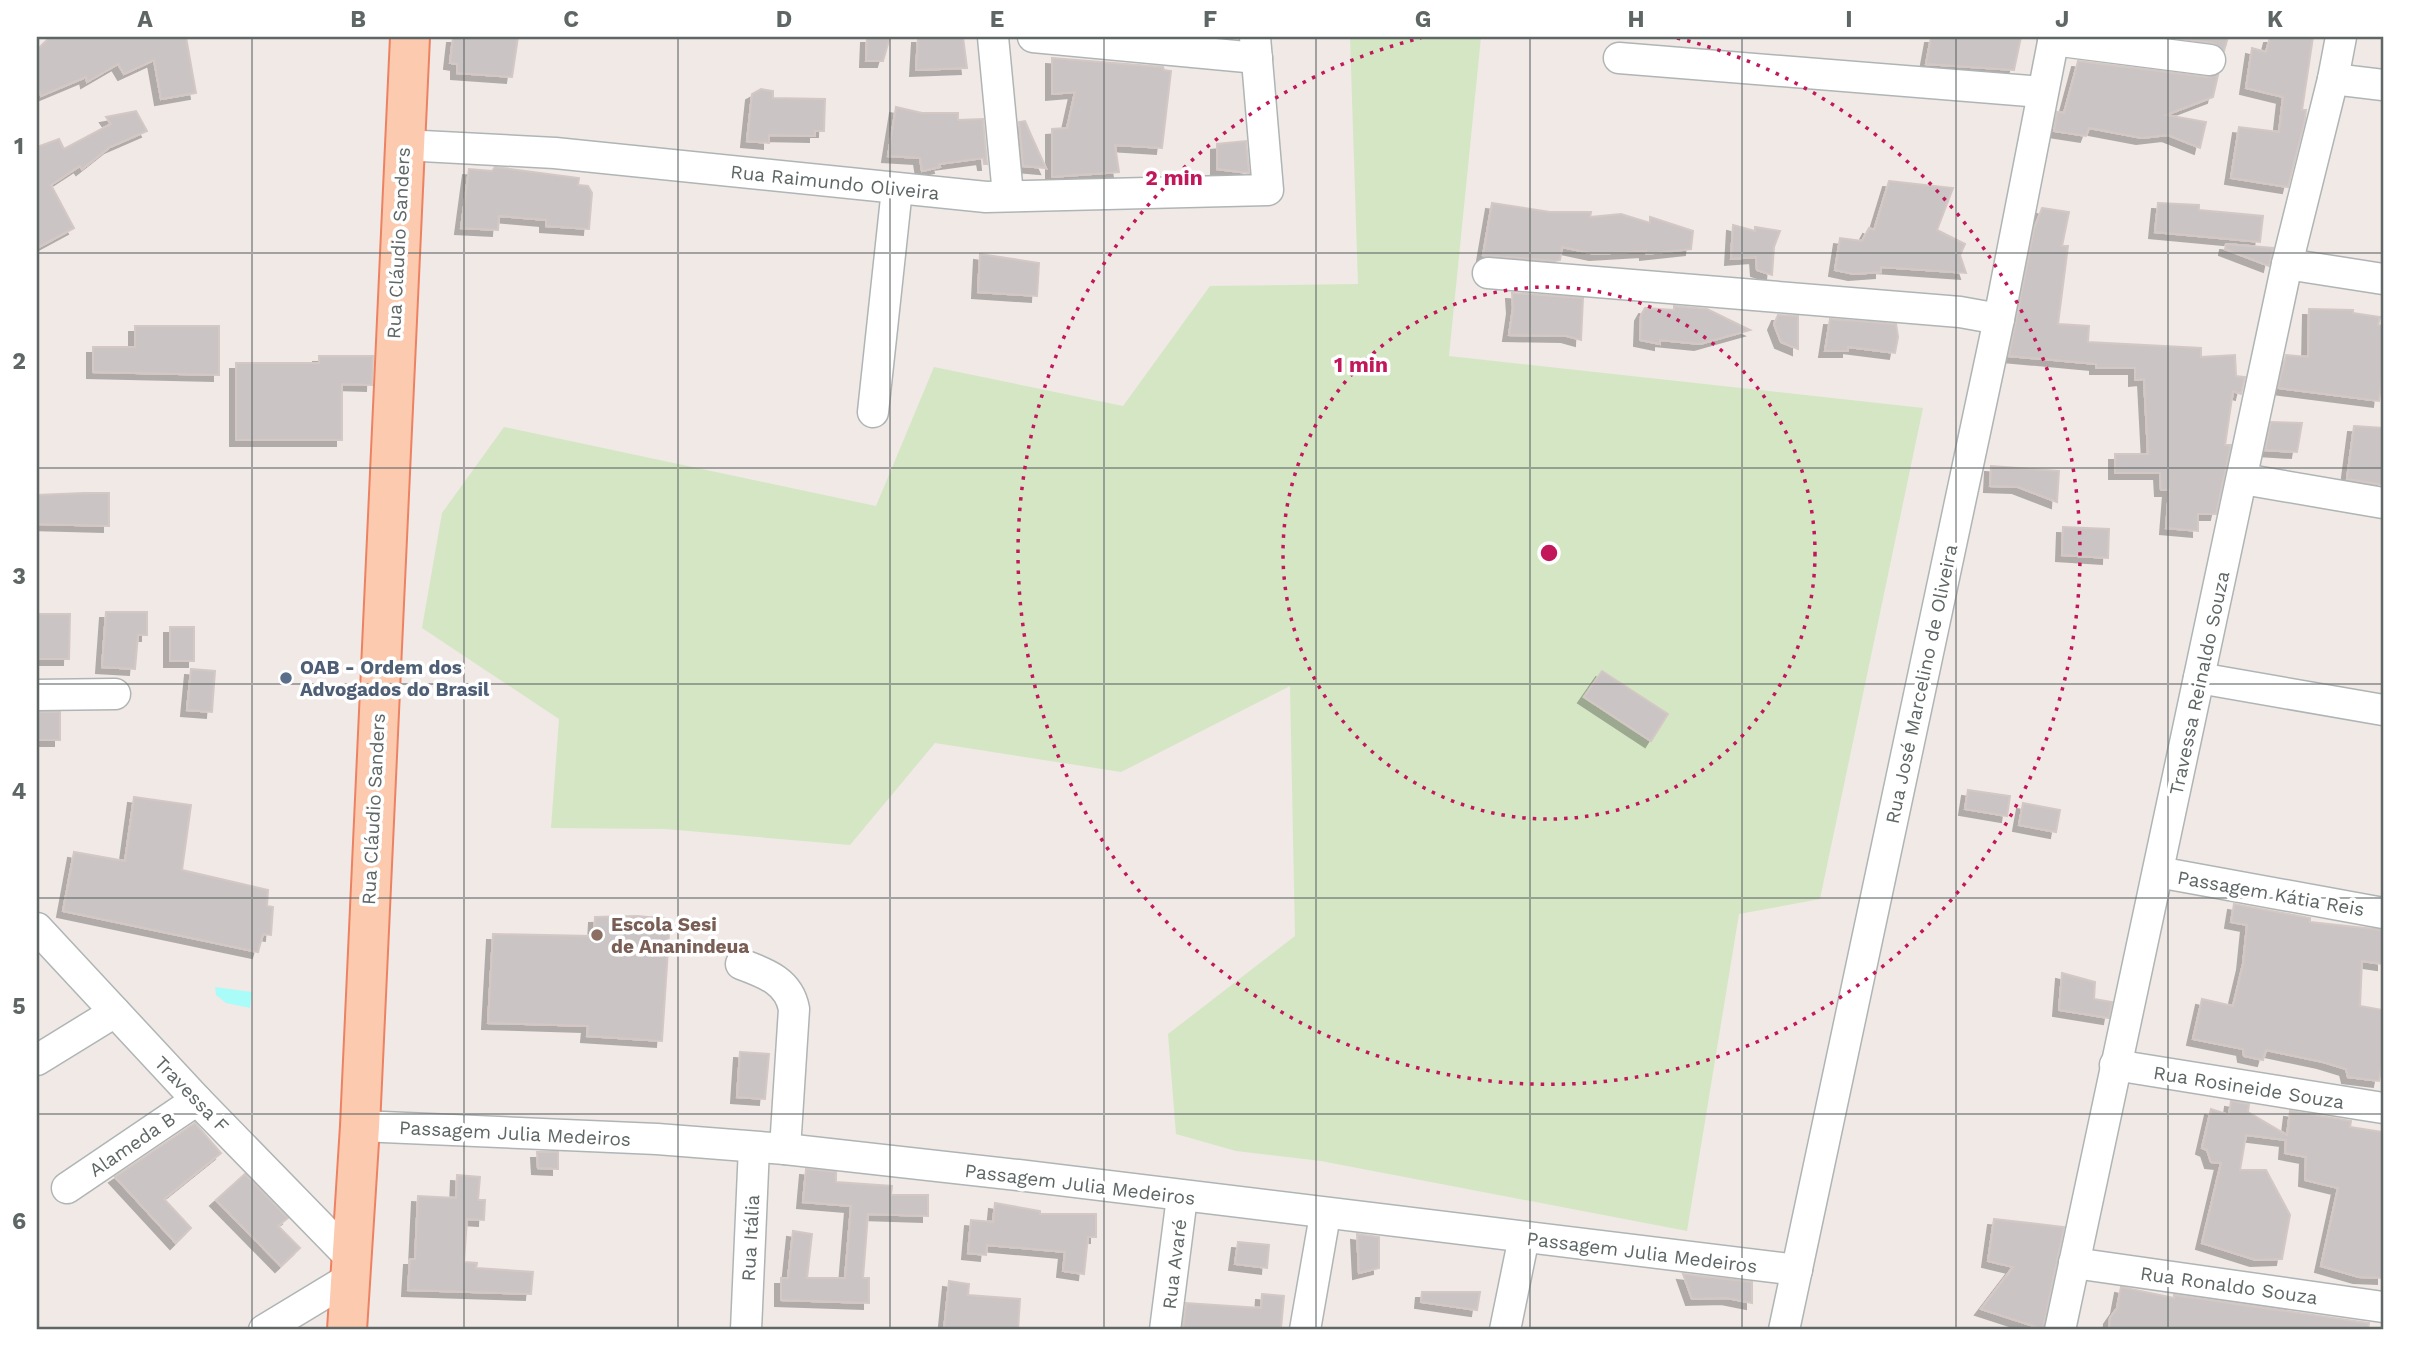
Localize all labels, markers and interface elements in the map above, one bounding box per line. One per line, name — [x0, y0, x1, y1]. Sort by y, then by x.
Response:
text: A — [137, 6, 153, 33]
text: B — [350, 6, 366, 33]
text: C — [563, 6, 579, 33]
text: D — [776, 6, 792, 33]
text: E — [990, 6, 1004, 33]
text: F — [1203, 6, 1217, 33]
text: G — [1415, 6, 1431, 33]
text: H — [1627, 6, 1645, 33]
text: I — [1845, 6, 1853, 33]
text: J — [2055, 6, 2069, 33]
text: K — [2267, 6, 2283, 33]
text: 1 — [14, 133, 24, 160]
street label: Rua Cláudio Sanders — [382, 147, 415, 339]
street label: Rua Raimundo Oliveira — [729, 160, 941, 205]
text: 2 min — [1145, 165, 1203, 190]
text: 2 — [12, 348, 26, 375]
text: 1 min — [1334, 352, 1388, 377]
centre of rings — [1537, 541, 1561, 565]
street label: Rua José Marcelino de Oliveira — [1881, 542, 1962, 826]
text: 3 — [12, 563, 26, 590]
street label: Travessa Reinaldo Souza — [2164, 569, 2235, 797]
place label: OAB - Ordem dos Advogados do Brasil — [300, 656, 490, 701]
marker: OAB - Ordem dos Advogados do Brasil — [278, 670, 294, 686]
street label: Rua Cláudio Sanders — [357, 713, 390, 905]
text: 4 — [12, 778, 27, 805]
street label: Passagem Kátia Reis — [2176, 866, 2366, 921]
place label: Escola Sesi de Ananindeua — [611, 913, 749, 958]
marker: Escola Sesi de Ananindeua — [589, 927, 605, 943]
text: 5 — [12, 993, 26, 1020]
street label: Travessa F — [150, 1051, 234, 1137]
street label: Rua Rosineide Souza — [2152, 1061, 2346, 1114]
street label: Alameda B — [85, 1107, 180, 1182]
street label: Passagem Julia Medeiros — [398, 1116, 631, 1151]
street label: Passagem Julia Medeiros — [963, 1159, 1197, 1210]
street label: Rua Itália — [737, 1194, 764, 1282]
text: 6 — [12, 1208, 26, 1235]
street label: Rua Avaré — [1158, 1218, 1191, 1311]
street label: Passagem Julia Medeiros — [1525, 1227, 1759, 1278]
street label: Rua Ronaldo Souza — [2139, 1262, 2319, 1309]

